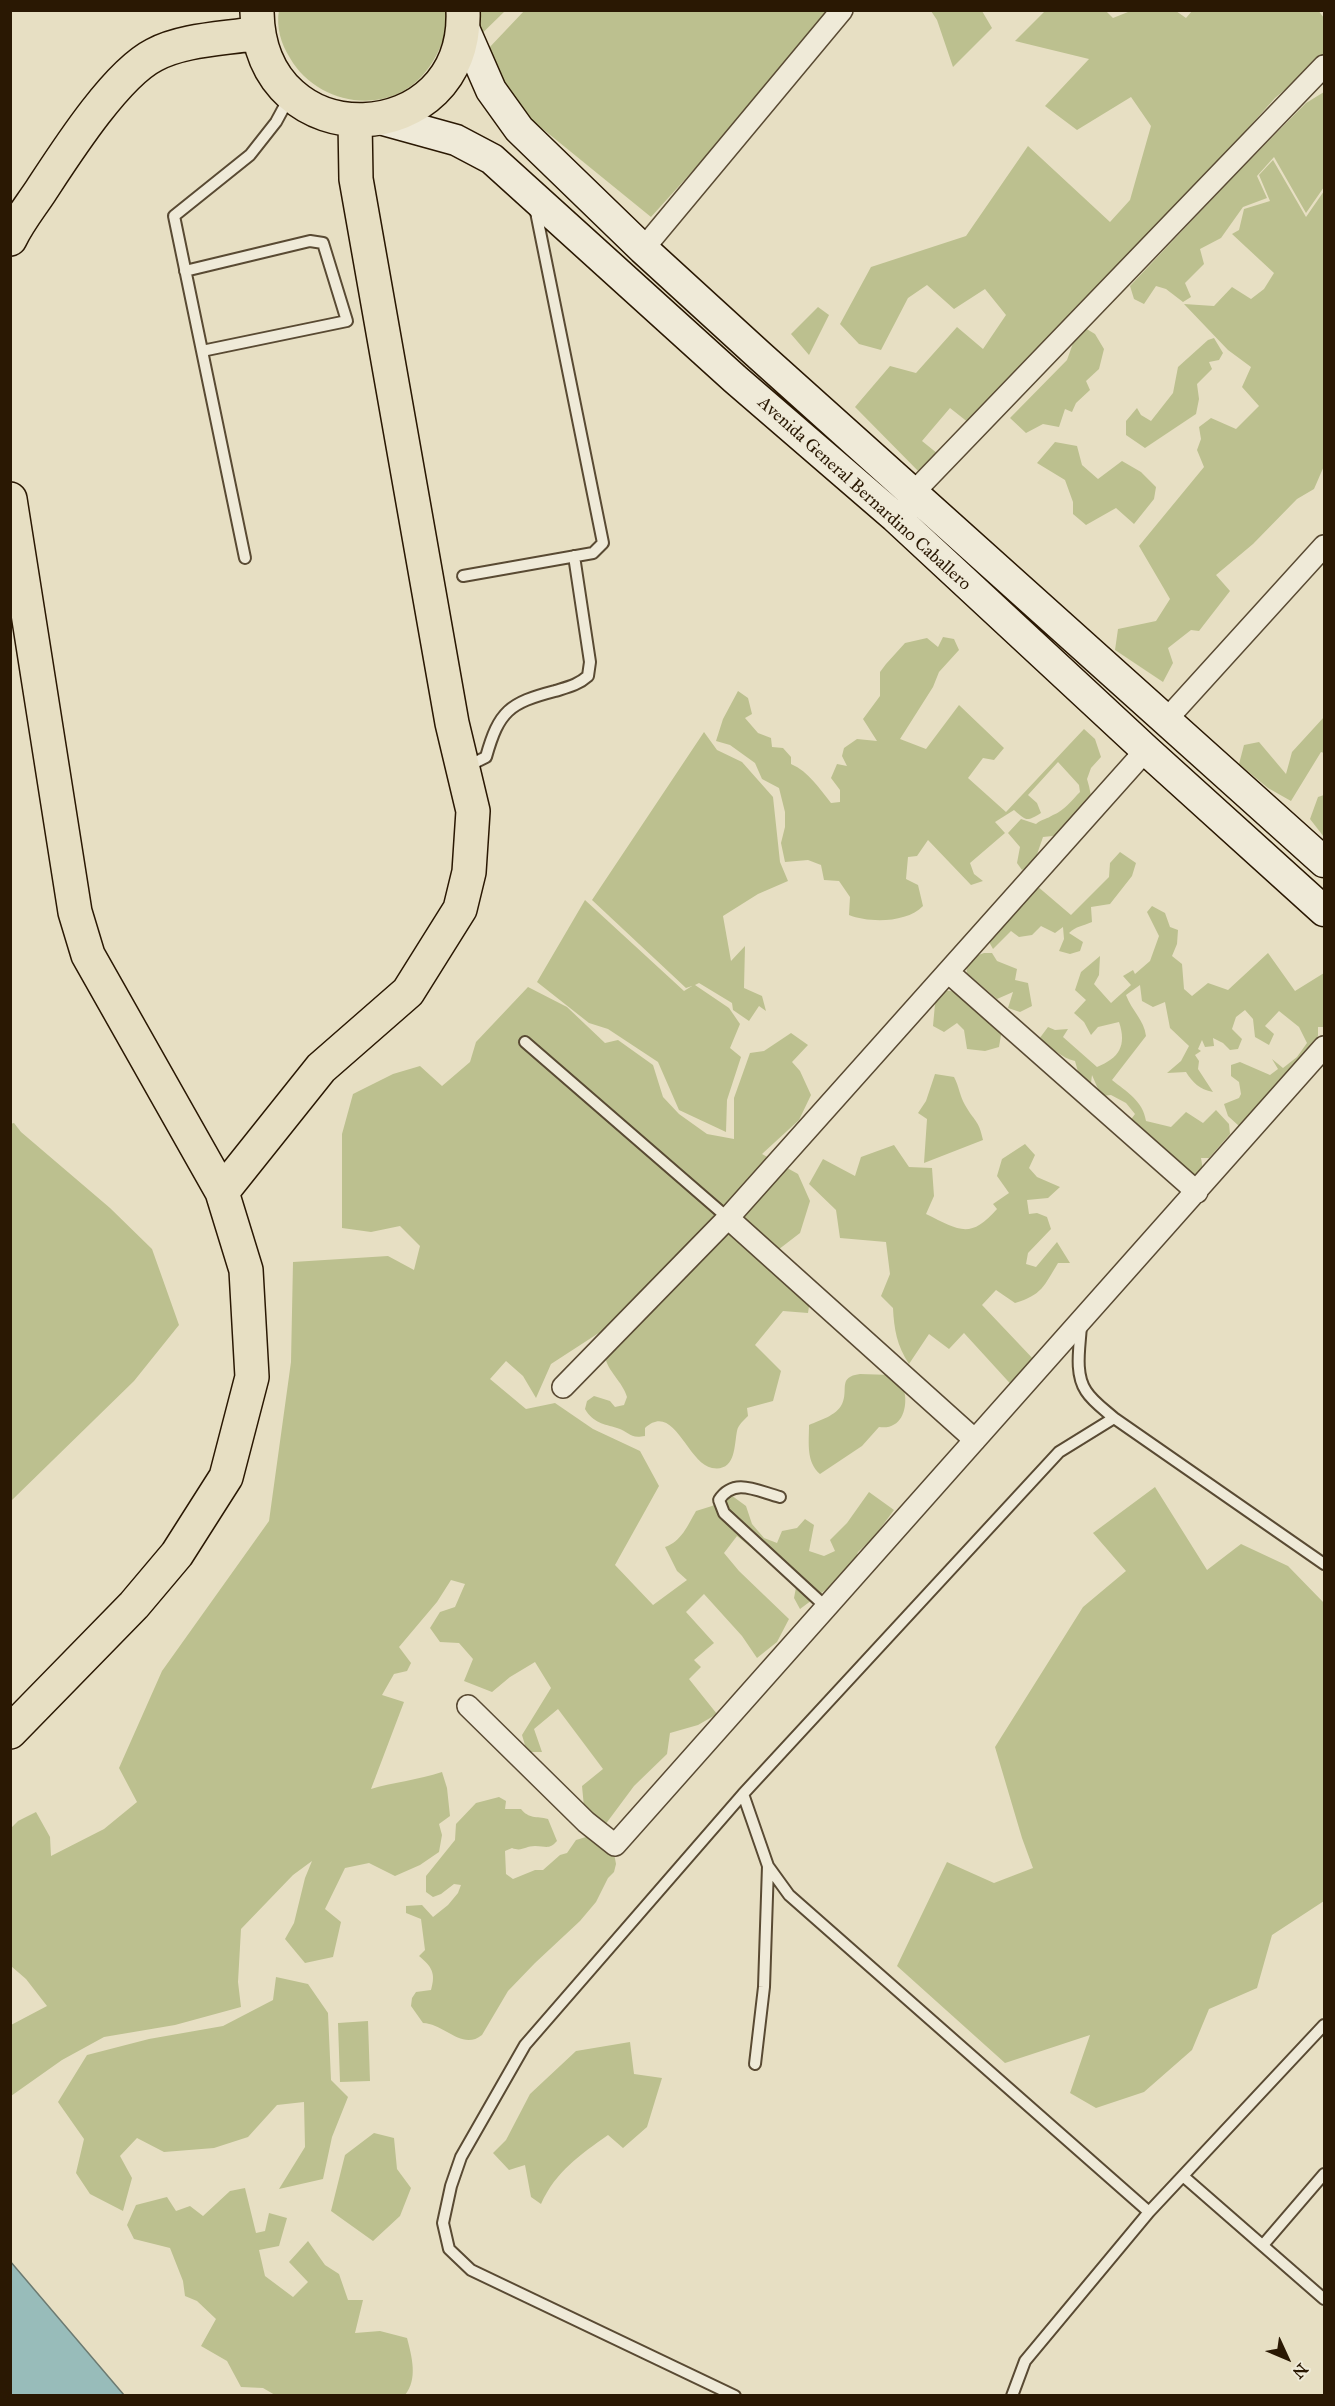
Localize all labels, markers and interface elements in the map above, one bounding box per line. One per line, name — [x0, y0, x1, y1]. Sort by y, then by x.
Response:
street label: Avenida General Bernardino Caballero — [753, 392, 975, 596]
north arrow — [1257, 2328, 1317, 2388]
text: N — [1289, 2359, 1312, 2382]

